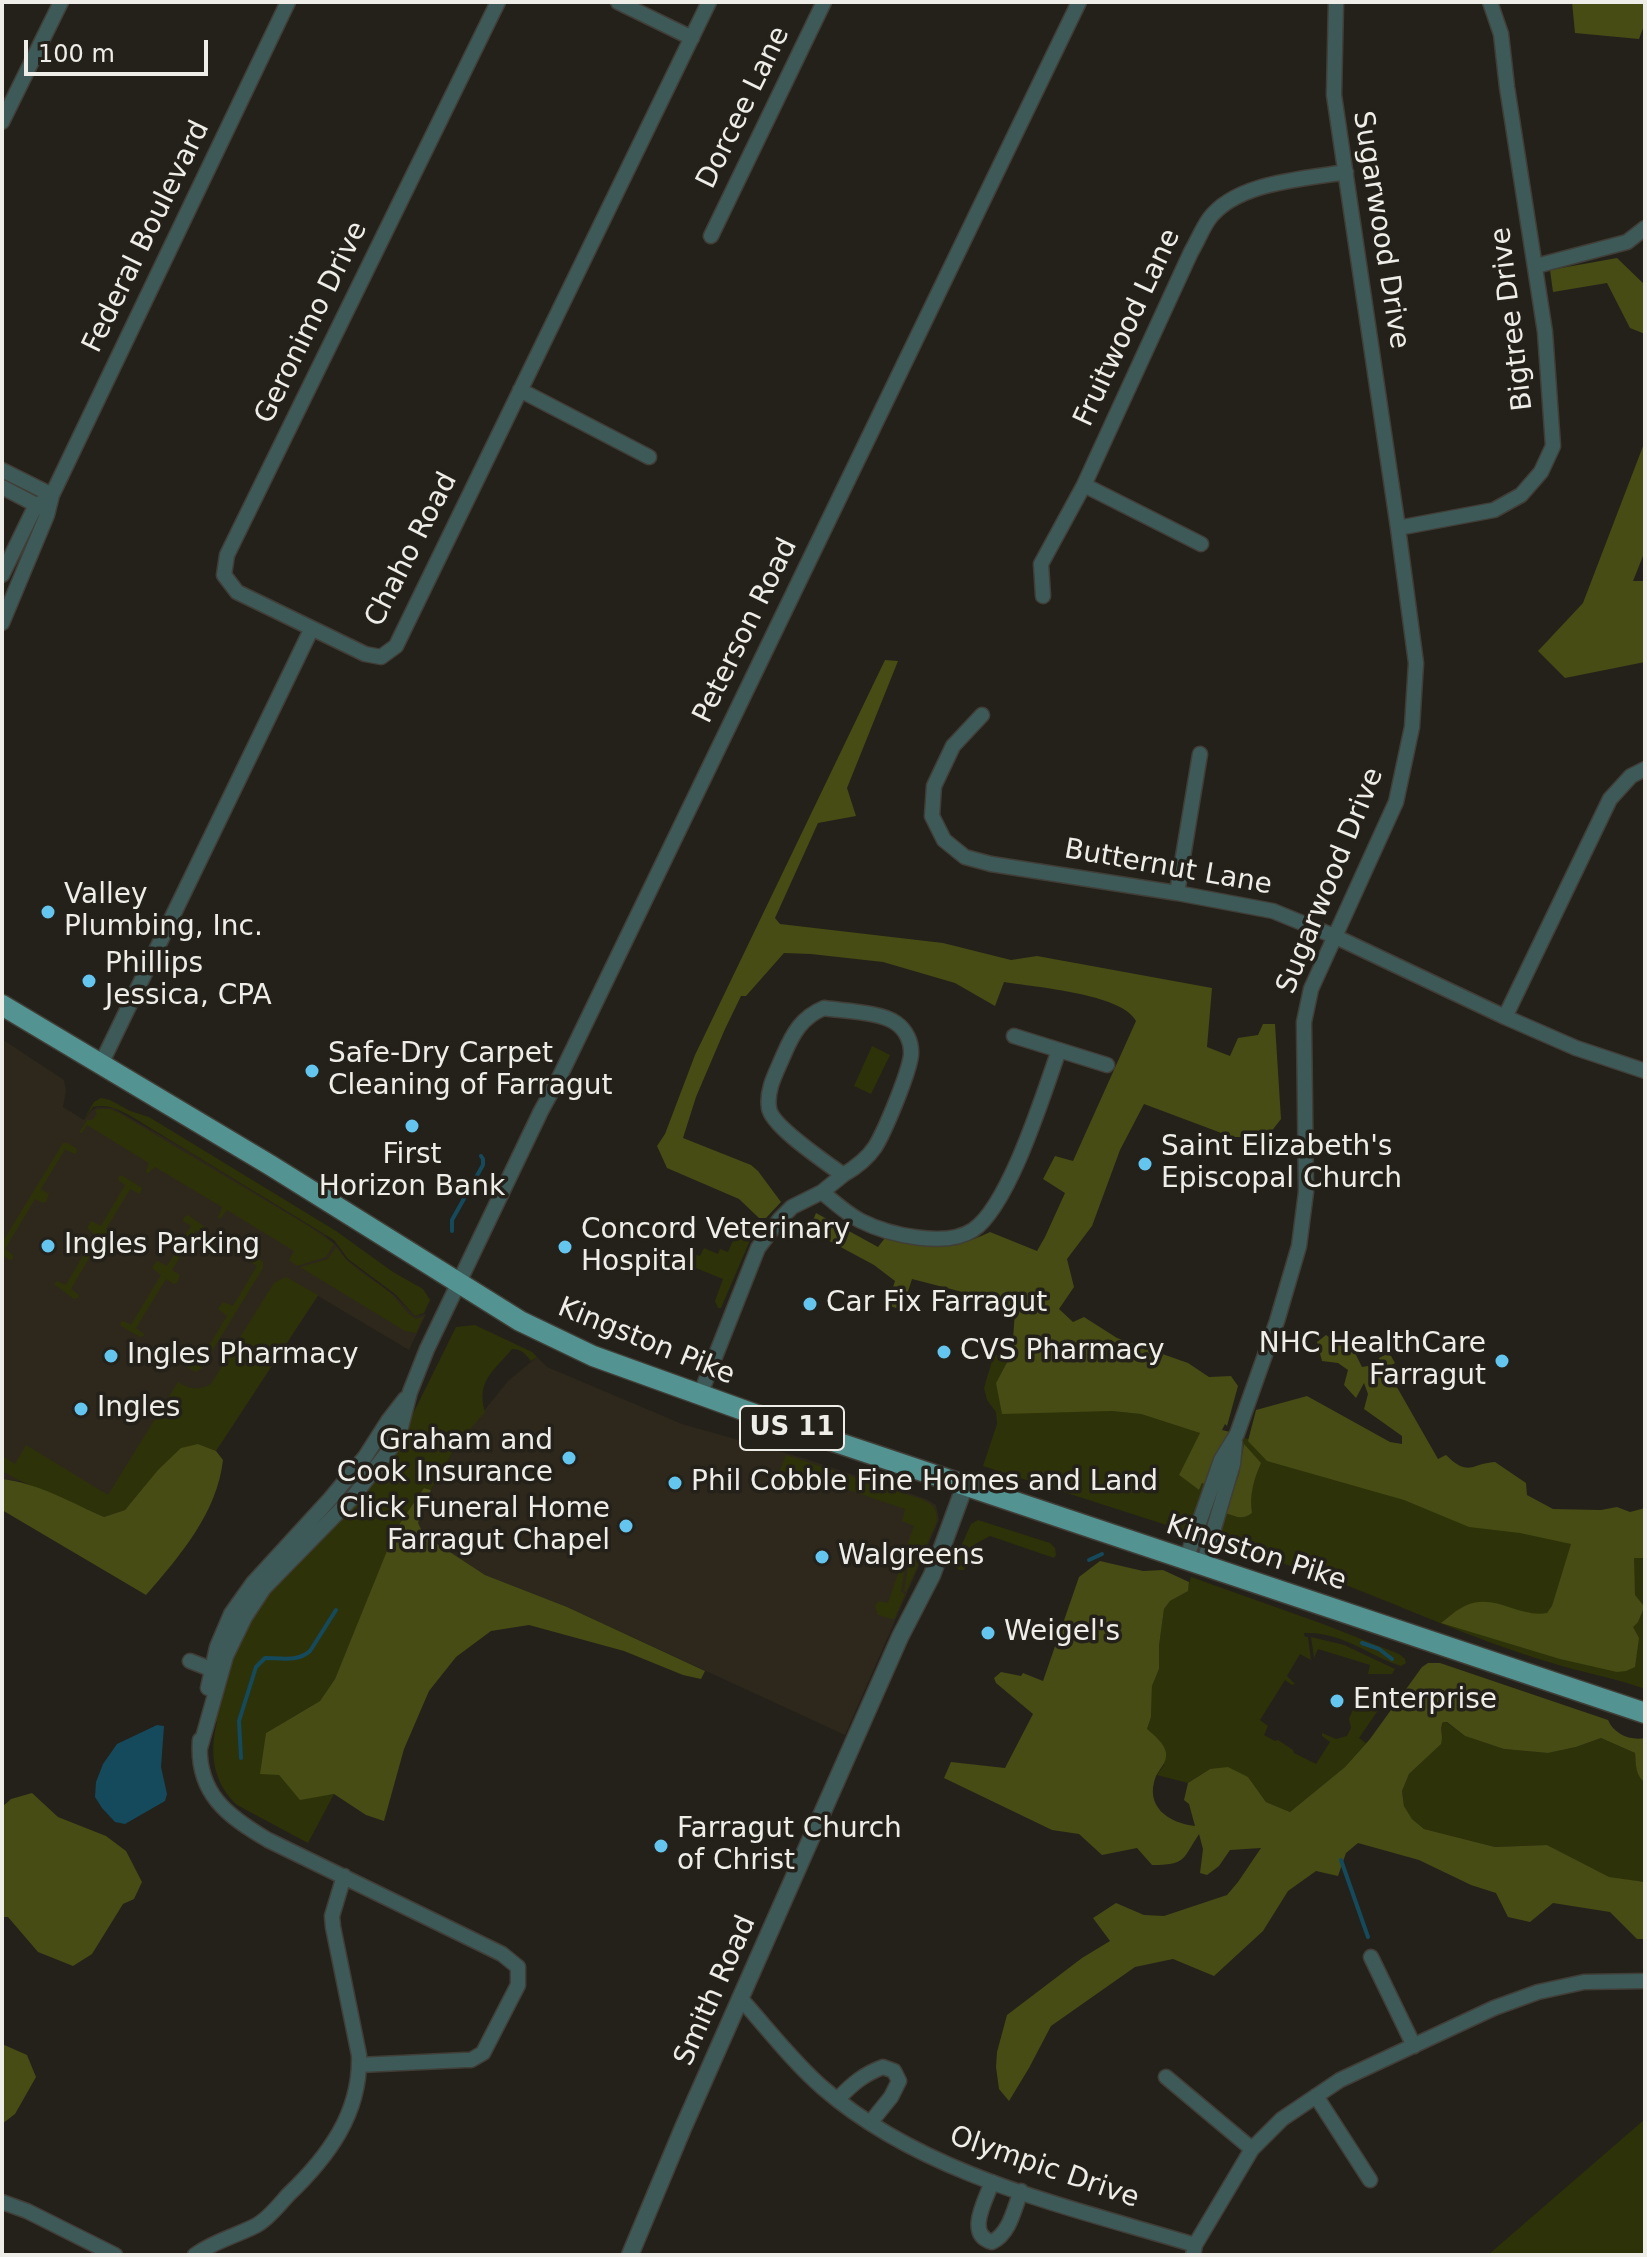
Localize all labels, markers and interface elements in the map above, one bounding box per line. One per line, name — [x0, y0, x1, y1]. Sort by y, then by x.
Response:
street label: Dorcee Lane — [690, 22, 798, 194]
scale bar — [28, 24, 212, 74]
text: 100 m — [38, 40, 115, 68]
street label: Sugarwood Drive — [1345, 109, 1415, 351]
street label: Federal Boulevard — [76, 116, 218, 358]
street label: Geronimo Drive — [249, 217, 375, 429]
street label: Fruitwood Lane — [1068, 224, 1188, 432]
street label: Bigtree Drive — [1485, 225, 1541, 413]
street label: Chaho Road — [359, 467, 465, 633]
street label: Peterson Road — [687, 533, 805, 729]
street label: Sugarwood Drive — [1270, 763, 1392, 999]
street label: Butternut Lane — [1062, 833, 1274, 903]
place label: Valley Plumbing, Inc. — [64, 879, 263, 945]
marker: Valley Plumbing, Inc. — [39, 903, 57, 921]
place label: Phillips Jessica, CPA — [105, 948, 272, 1014]
marker: Phillips Jessica, CPA — [80, 972, 98, 990]
place label: Safe-Dry Carpet Cleaning of Farragut — [328, 1038, 612, 1104]
marker: Safe-Dry Carpet Cleaning of Farragut — [303, 1062, 321, 1080]
marker: First Horizon Bank — [403, 1117, 421, 1135]
place label: Saint Elizabeth's Episcopal Church — [1161, 1131, 1402, 1197]
place label: First Horizon Bank — [319, 1139, 505, 1205]
marker: Saint Elizabeth's Episcopal Church — [1136, 1155, 1154, 1173]
place label: Concord Veterinary Hospital — [581, 1214, 850, 1280]
place label: Ingles Parking — [64, 1229, 260, 1263]
marker: Ingles Parking — [39, 1237, 57, 1255]
marker: Concord Veterinary Hospital — [556, 1238, 574, 1256]
place label: Car Fix Farragut — [826, 1287, 1047, 1321]
street label: Kingston Pike — [553, 1291, 739, 1393]
marker: Car Fix Farragut — [801, 1295, 819, 1313]
place label: NHC HealthCare Farragut — [1259, 1328, 1486, 1394]
place label: CVS Pharmacy — [960, 1335, 1165, 1369]
place label: Ingles Pharmacy — [127, 1339, 358, 1373]
marker: CVS Pharmacy — [935, 1343, 953, 1361]
marker: Ingles Pharmacy — [102, 1347, 120, 1365]
marker: NHC HealthCare Farragut — [1493, 1352, 1511, 1370]
place label: Ingles — [97, 1392, 180, 1426]
marker: Ingles — [72, 1400, 90, 1418]
road number: US 11 — [740, 1406, 844, 1450]
place label: Graham and Cook Insurance — [337, 1425, 553, 1491]
marker: Graham and Cook Insurance — [560, 1449, 578, 1467]
place label: Phil Cobble Fine Homes and Land — [691, 1466, 1158, 1500]
marker: Phil Cobble Fine Homes and Land — [666, 1474, 684, 1492]
place label: Click Funeral Home Farragut Chapel — [339, 1493, 610, 1559]
street label: Kingston Pike — [1162, 1509, 1350, 1599]
marker: Click Funeral Home Farragut Chapel — [617, 1517, 635, 1535]
place label: Walgreens — [838, 1540, 984, 1574]
marker: Walgreens — [813, 1548, 831, 1566]
place label: Weigel's — [1004, 1616, 1120, 1650]
marker: Weigel's — [979, 1624, 997, 1642]
place label: Enterprise — [1353, 1684, 1497, 1718]
marker: Enterprise — [1328, 1692, 1346, 1710]
place label: Farragut Church of Christ — [677, 1813, 902, 1879]
marker: Farragut Church of Christ — [652, 1837, 670, 1855]
street label: Smith Road — [668, 1911, 764, 2071]
street label: Olympic Drive — [945, 2120, 1143, 2216]

